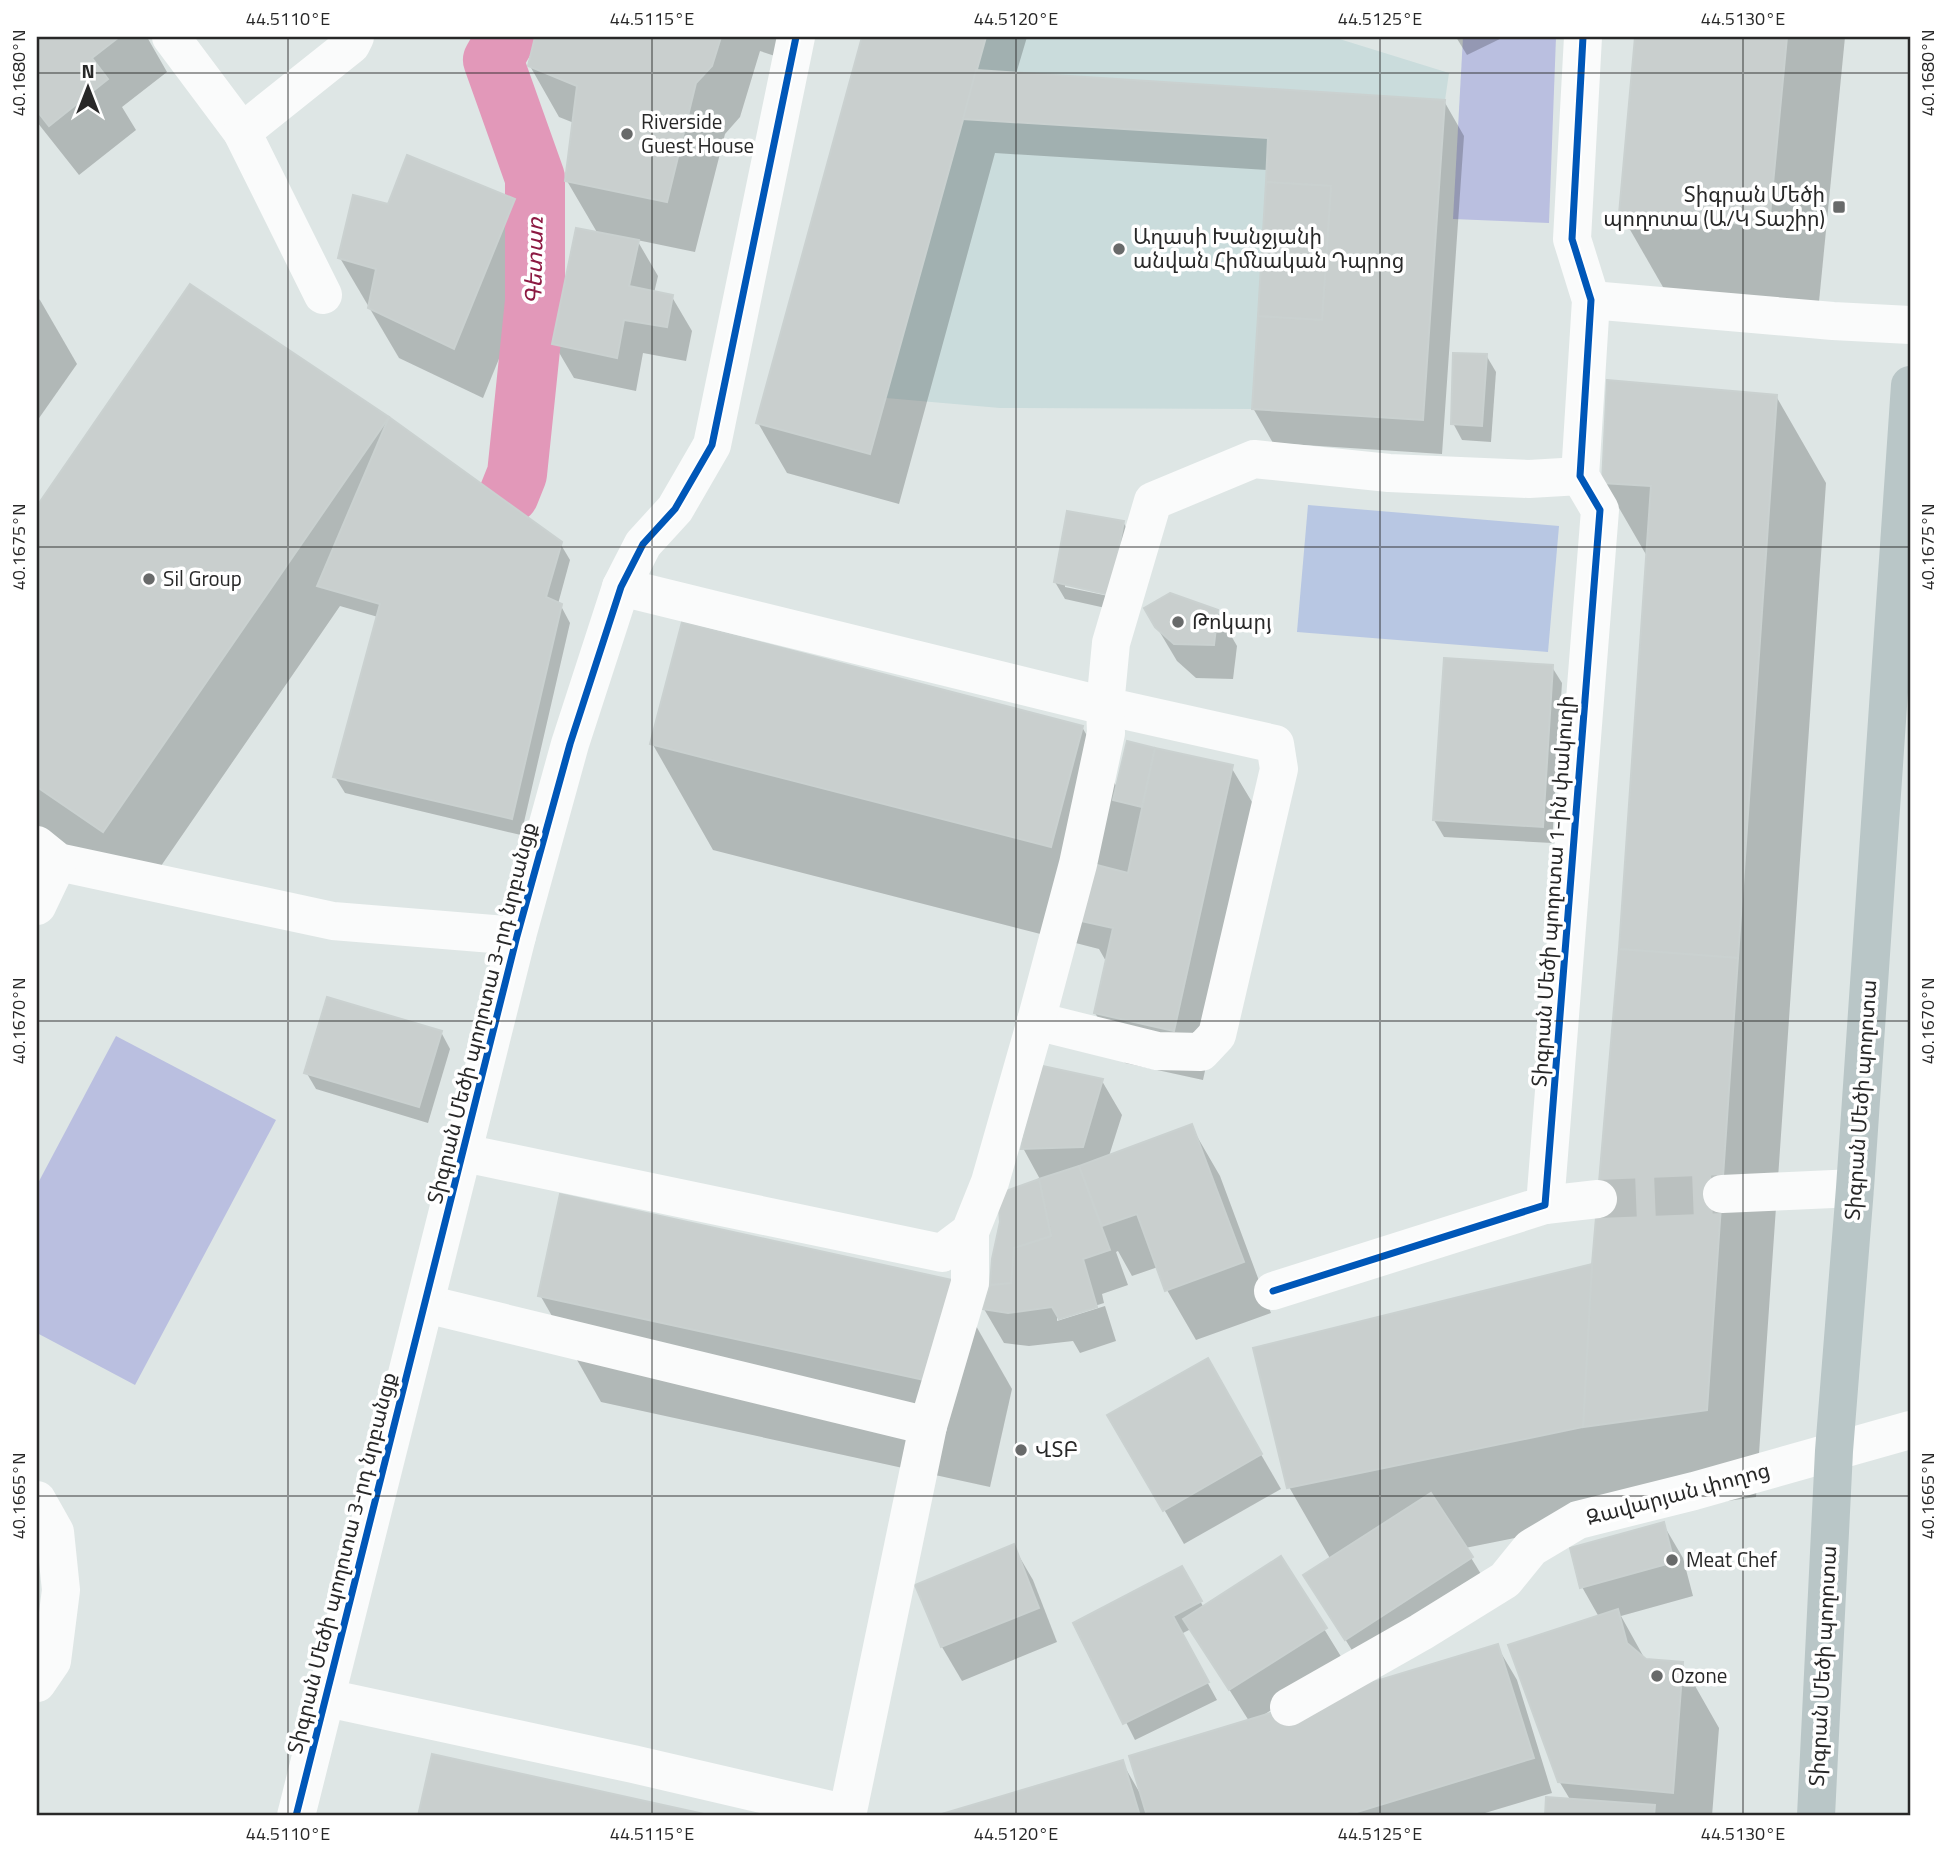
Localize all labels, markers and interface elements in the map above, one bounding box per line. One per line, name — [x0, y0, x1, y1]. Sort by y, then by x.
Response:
text: 44.5110°E — [246, 5, 330, 32]
text: 44.5115°E — [610, 5, 694, 32]
text: 44.5120°E — [974, 5, 1058, 32]
text: 44.5125°E — [1338, 5, 1422, 32]
text: 44.5130°E — [1701, 5, 1785, 32]
text: 40.1680°N — [5, 30, 32, 116]
text: 40.1680°N — [1914, 30, 1941, 116]
north arrow — [52, 52, 122, 122]
text: N — [81, 56, 95, 85]
place label: Riverside Guest House — [641, 105, 754, 161]
marker: Riverside Guest House — [619, 126, 635, 142]
place label: Տիգրան Մեծի պողոտա (Ա/Կ Տաշիր) — [1603, 178, 1825, 234]
marker: Տիգրան Մեծի պողոտա (Ա/Կ Տաշիր) — [1831, 199, 1847, 215]
water label: Գետառ — [515, 216, 552, 305]
place label: Աղասի Խանջյանի անվան Հիմնական Դպրոց — [1133, 220, 1404, 276]
marker: Աղասի Խանջյանի անվան Հիմնական Դպրոց — [1111, 241, 1127, 257]
text: 40.1675°N — [5, 504, 32, 590]
text: 40.1675°N — [1914, 504, 1941, 590]
place label: Sil Group — [163, 562, 242, 594]
marker: Sil Group — [141, 571, 157, 587]
place label: Թոկարյ — [1192, 605, 1272, 637]
marker: Թոկարյ — [1170, 614, 1186, 630]
street label: Տիգրան Մեծի պողոտա 1-ին փակուղի — [1522, 694, 1582, 1088]
street label: Տիգրան Մեծի պողոտա 3-րդ նրբանցք — [418, 819, 544, 1207]
text: 40.1670°N — [5, 978, 32, 1064]
street label: Տիգրան Մեծի պողոտա — [1836, 978, 1884, 1221]
text: 40.1670°N — [1914, 978, 1941, 1064]
street label: Տիգրան Մեծի պողոտա 3-րդ նրբանցք — [278, 1369, 404, 1757]
place label: ՎՏԲ — [1035, 1433, 1078, 1465]
marker: ՎՏԲ — [1013, 1442, 1029, 1458]
text: 40.1665°N — [5, 1453, 32, 1539]
street label: Զավարյան փողոց — [1582, 1453, 1773, 1533]
text: 40.1665°N — [1914, 1453, 1941, 1539]
place label: Meat Chef — [1686, 1543, 1777, 1575]
street label: Տիգրան Մեծի պողոտա — [1800, 1545, 1844, 1787]
marker: Meat Chef — [1664, 1552, 1680, 1568]
place label: Ozone — [1671, 1659, 1727, 1691]
marker: Ozone — [1649, 1668, 1665, 1684]
text: 44.5110°E — [246, 1820, 330, 1847]
text: 44.5115°E — [610, 1820, 694, 1847]
text: 44.5120°E — [974, 1820, 1058, 1847]
text: 44.5125°E — [1338, 1820, 1422, 1847]
text: 44.5130°E — [1701, 1820, 1785, 1847]

